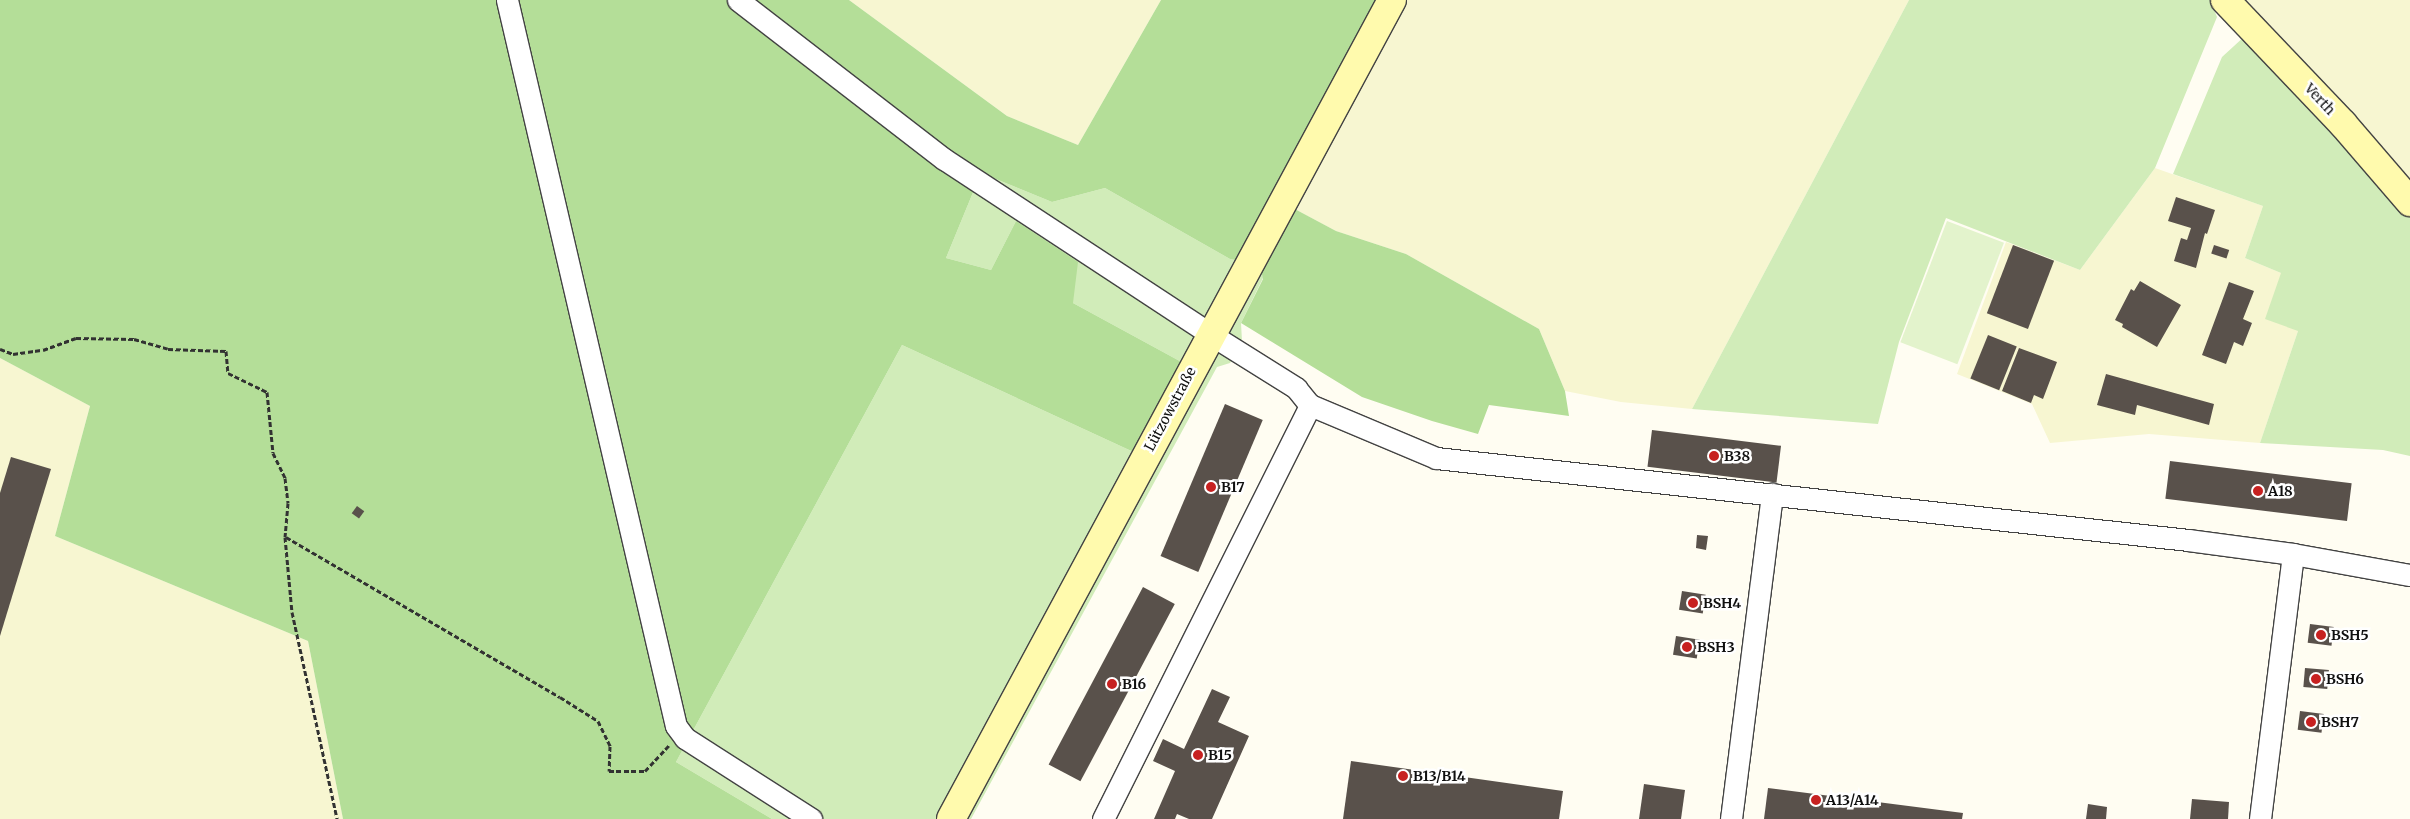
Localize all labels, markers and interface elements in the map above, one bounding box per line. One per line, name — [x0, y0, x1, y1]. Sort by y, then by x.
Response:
street label: Verth — [2301, 80, 2339, 118]
street label: Lützowstraße — [1141, 364, 1199, 454]
place label: B38 — [1724, 448, 1750, 464]
marker: B38 — [1708, 450, 1720, 462]
place label: B17 — [1221, 479, 1245, 495]
marker: B17 — [1205, 481, 1217, 493]
place label: A18 — [2268, 483, 2293, 499]
marker: A18 — [2252, 485, 2264, 497]
place label: BSH4 — [1703, 595, 1741, 611]
marker: BSH4 — [1687, 597, 1699, 609]
place label: BSH5 — [2331, 627, 2369, 643]
marker: BSH5 — [2315, 629, 2327, 641]
place label: BSH3 — [1697, 639, 1735, 655]
marker: BSH3 — [1681, 641, 1693, 653]
place label: BSH6 — [2326, 671, 2364, 687]
marker: BSH6 — [2310, 673, 2322, 685]
place label: B16 — [1122, 676, 1146, 692]
marker: B16 — [1106, 678, 1118, 690]
place label: BSH7 — [2321, 714, 2359, 730]
marker: BSH7 — [2305, 716, 2317, 728]
place label: B15 — [1208, 747, 1232, 763]
marker: B15 — [1192, 749, 1204, 761]
place label: B13/B14 — [1413, 768, 1466, 784]
marker: B13/B14 — [1397, 770, 1409, 782]
place label: A13/A14 — [1826, 792, 1879, 808]
marker: A13/A14 — [1810, 794, 1822, 806]

